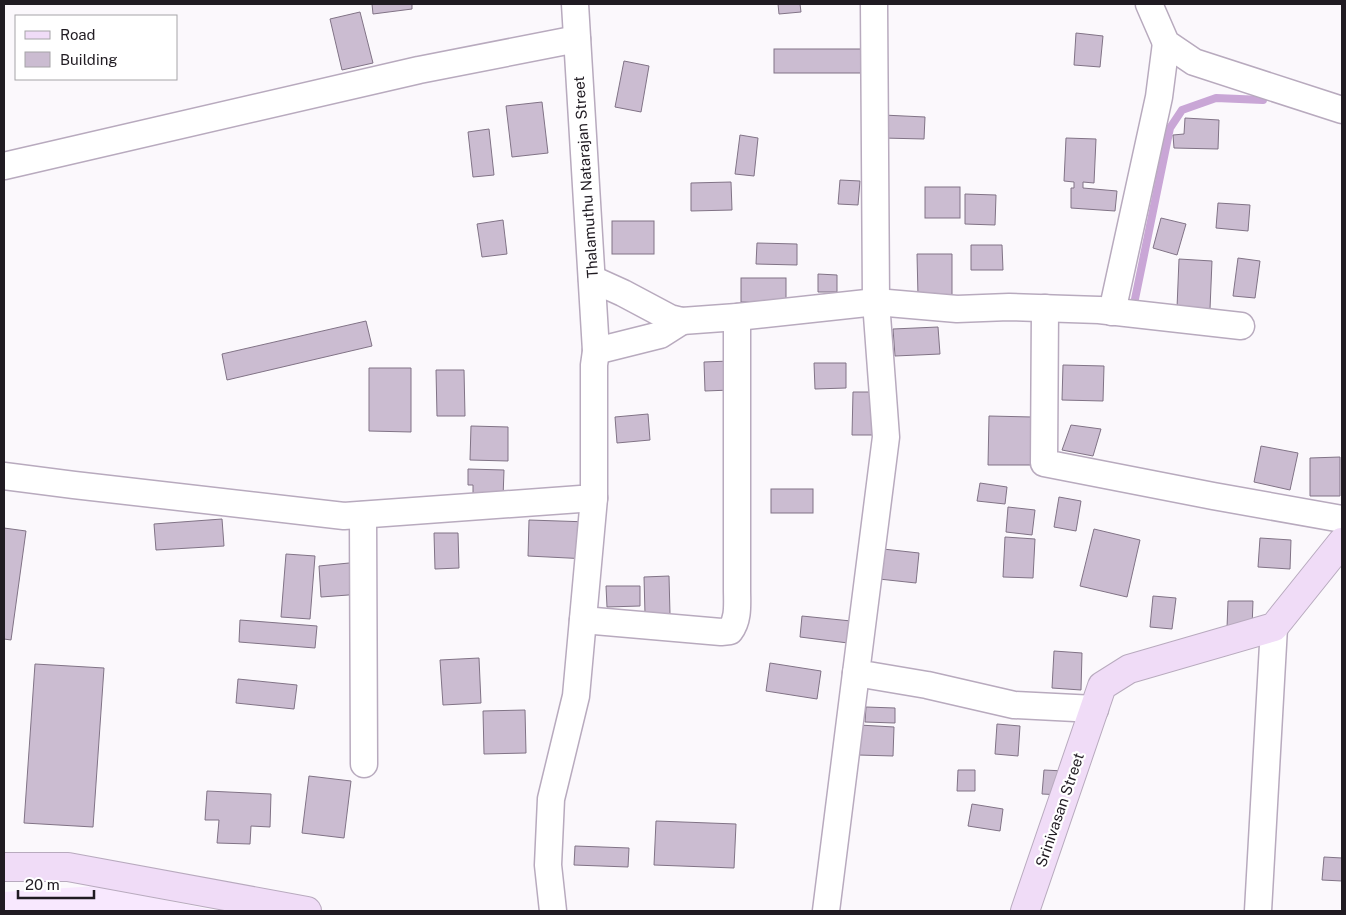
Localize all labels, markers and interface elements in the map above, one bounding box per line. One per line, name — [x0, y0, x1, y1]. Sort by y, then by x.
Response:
legend — [15, 15, 178, 80]
text: Road — [60, 26, 96, 43]
text: Building — [60, 51, 118, 68]
street label: Thalamuthu Natarajan Street — [570, 75, 601, 279]
street label: Srinivasan Street — [1032, 750, 1087, 869]
scale bar — [18, 868, 94, 900]
text: 20 m — [25, 876, 60, 893]

